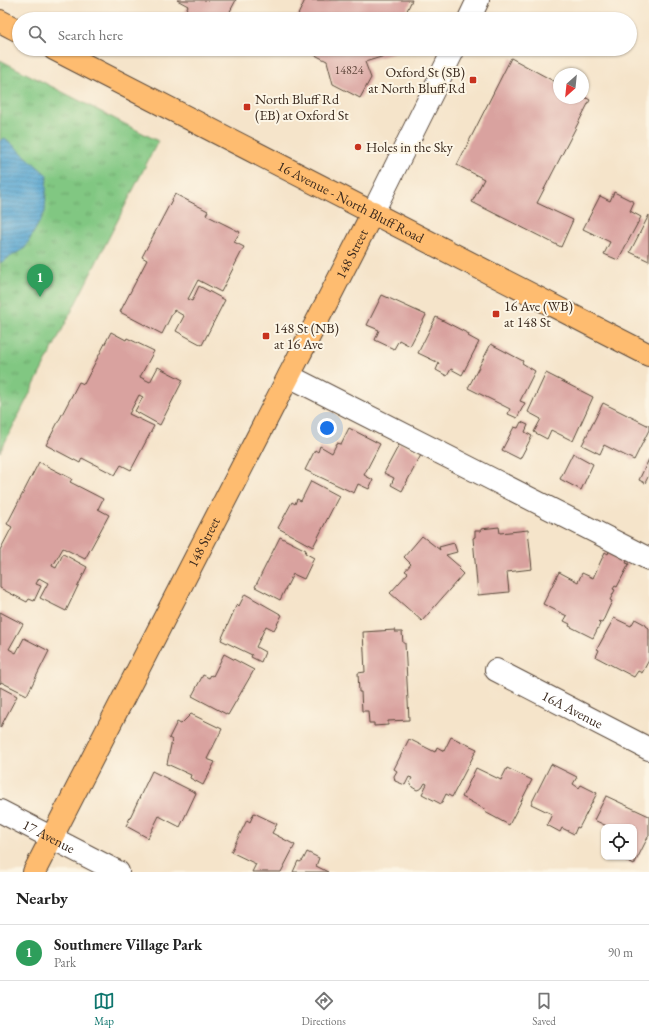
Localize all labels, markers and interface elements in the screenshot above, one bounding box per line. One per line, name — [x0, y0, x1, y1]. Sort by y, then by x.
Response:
search box — [12, 12, 637, 56]
icon: search — [26, 23, 48, 45]
text: Search here — [58, 25, 123, 44]
house number: 14824 — [335, 62, 364, 78]
place label: Oxford St (SB) at North Bluff Rd — [368, 63, 466, 97]
north arrow — [553, 68, 589, 104]
marker: Oxford St (SB) at North Bluff Rd — [468, 75, 478, 85]
place label: North Bluff Rd (EB) at Oxford St — [255, 90, 349, 124]
marker: North Bluff Rd (EB) at Oxford St — [242, 102, 252, 112]
place label: Holes in the Sky — [366, 138, 454, 156]
marker: Holes in the Sky — [353, 142, 363, 152]
street label: 16 Avenue - North Bluff Road — [275, 157, 428, 247]
street label: 148 Street — [331, 225, 372, 282]
pin: 1 — [27, 264, 53, 297]
place label: 16 Ave (WB) at 148 St — [504, 297, 573, 331]
marker: 16 Ave (WB) at 148 St — [491, 309, 501, 319]
place label: 148 St (NB) at 16 Ave — [274, 319, 339, 353]
marker: 148 St (NB) at 16 Ave — [261, 331, 271, 341]
your location — [317, 418, 337, 438]
street label: 148 Street — [183, 513, 224, 570]
street label: 16A Avenue — [539, 686, 606, 733]
street label: 17 Avenue — [20, 815, 79, 857]
map controls — [601, 824, 637, 860]
button: locate — [601, 824, 637, 860]
text: Nearby — [16, 887, 68, 909]
text: Southmere Village Park — [54, 935, 202, 954]
text: 1 — [26, 944, 32, 961]
text: 90 m — [608, 944, 633, 961]
text: Park — [54, 954, 76, 971]
tab: Map — [93, 990, 115, 1028]
tab: Directions — [302, 990, 346, 1028]
tab: Saved — [532, 990, 556, 1028]

